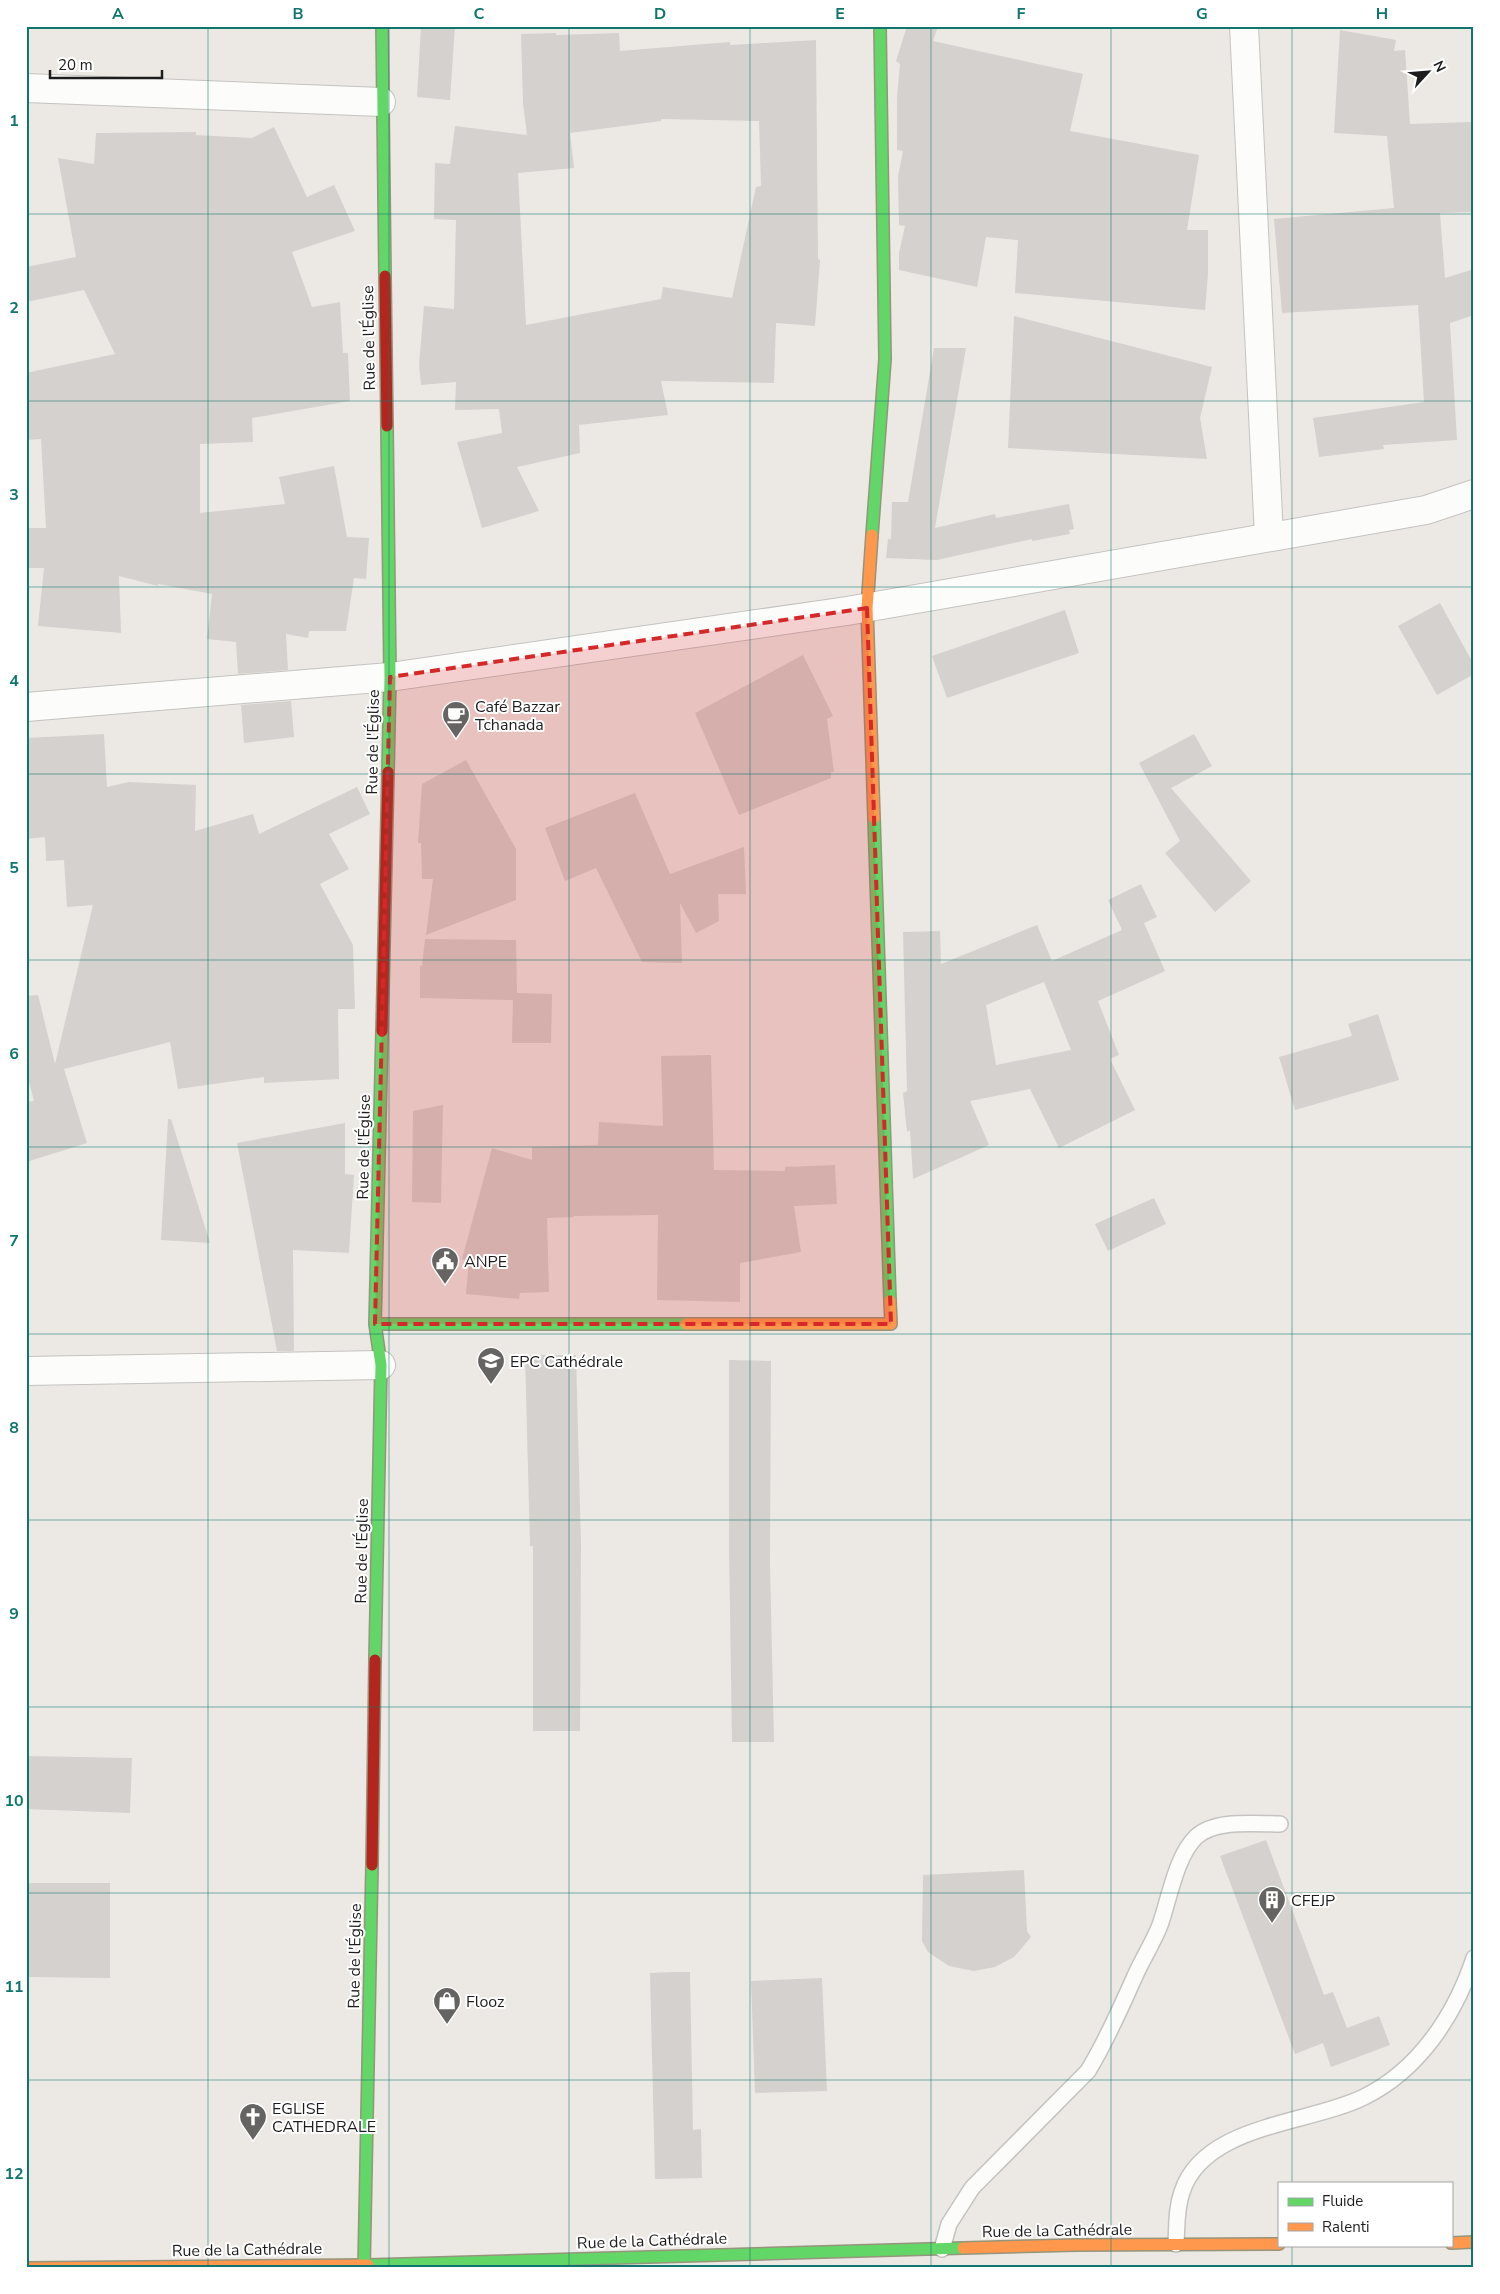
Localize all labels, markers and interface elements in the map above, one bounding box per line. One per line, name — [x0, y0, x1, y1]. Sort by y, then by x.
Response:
text: A — [112, 3, 124, 25]
text: B — [292, 3, 304, 25]
text: C — [474, 3, 485, 25]
text: D — [654, 3, 666, 25]
text: E — [835, 3, 845, 25]
text: F — [1017, 3, 1026, 25]
text: G — [1196, 3, 1208, 25]
text: H — [1376, 3, 1388, 25]
scale bar — [50, 48, 162, 80]
north arrow — [1402, 48, 1452, 98]
text: 20 m — [58, 55, 93, 75]
text: N — [1428, 58, 1450, 75]
text: 1 — [9, 110, 19, 132]
street label: Rue de l'Église — [357, 285, 381, 391]
text: 2 — [9, 297, 19, 319]
text: 3 — [9, 484, 19, 506]
text: 4 — [9, 670, 19, 692]
street label: Rue de l'Église — [361, 689, 385, 795]
place label: Café Bazzar Tchanada — [475, 696, 560, 736]
cafe icon: Café Bazzar Tchanada — [441, 700, 471, 739]
text: 5 — [9, 857, 19, 879]
text: 6 — [9, 1043, 19, 1065]
street label: Rue de l'Église — [352, 1094, 376, 1200]
text: 7 — [9, 1230, 19, 1252]
public building icon: ANPE — [430, 1246, 460, 1285]
place label: ANPE — [464, 1251, 507, 1273]
school or university icon: EPC Cathédrale — [476, 1346, 506, 1385]
place label: EPC Cathédrale — [510, 1351, 623, 1373]
text: 8 — [9, 1417, 19, 1439]
street label: Rue de l'Église — [350, 1498, 374, 1604]
text: 9 — [9, 1603, 19, 1625]
text: 10 — [4, 1790, 24, 1812]
building icon: CFEJP — [1257, 1885, 1287, 1924]
place label: CFEJP — [1291, 1890, 1335, 1912]
street label: Rue de l'Église — [343, 1903, 367, 2009]
text: 11 — [4, 1976, 24, 1998]
shop icon: Flooz — [432, 1986, 462, 2025]
place label: Flooz — [466, 1991, 505, 2013]
place label: EGLISE CATHEDRALE — [272, 2098, 376, 2138]
church icon: EGLISE CATHEDRALE — [238, 2102, 268, 2141]
text: 12 — [4, 2163, 24, 2185]
legend — [1278, 2182, 1452, 2246]
text: Fluide — [1322, 2191, 1363, 2211]
text: Ralenti — [1322, 2217, 1370, 2237]
street label: Rue de la Cathédrale — [982, 2219, 1132, 2243]
street label: Rue de la Cathédrale — [576, 2227, 728, 2255]
street label: Rue de la Cathédrale — [172, 2238, 322, 2262]

